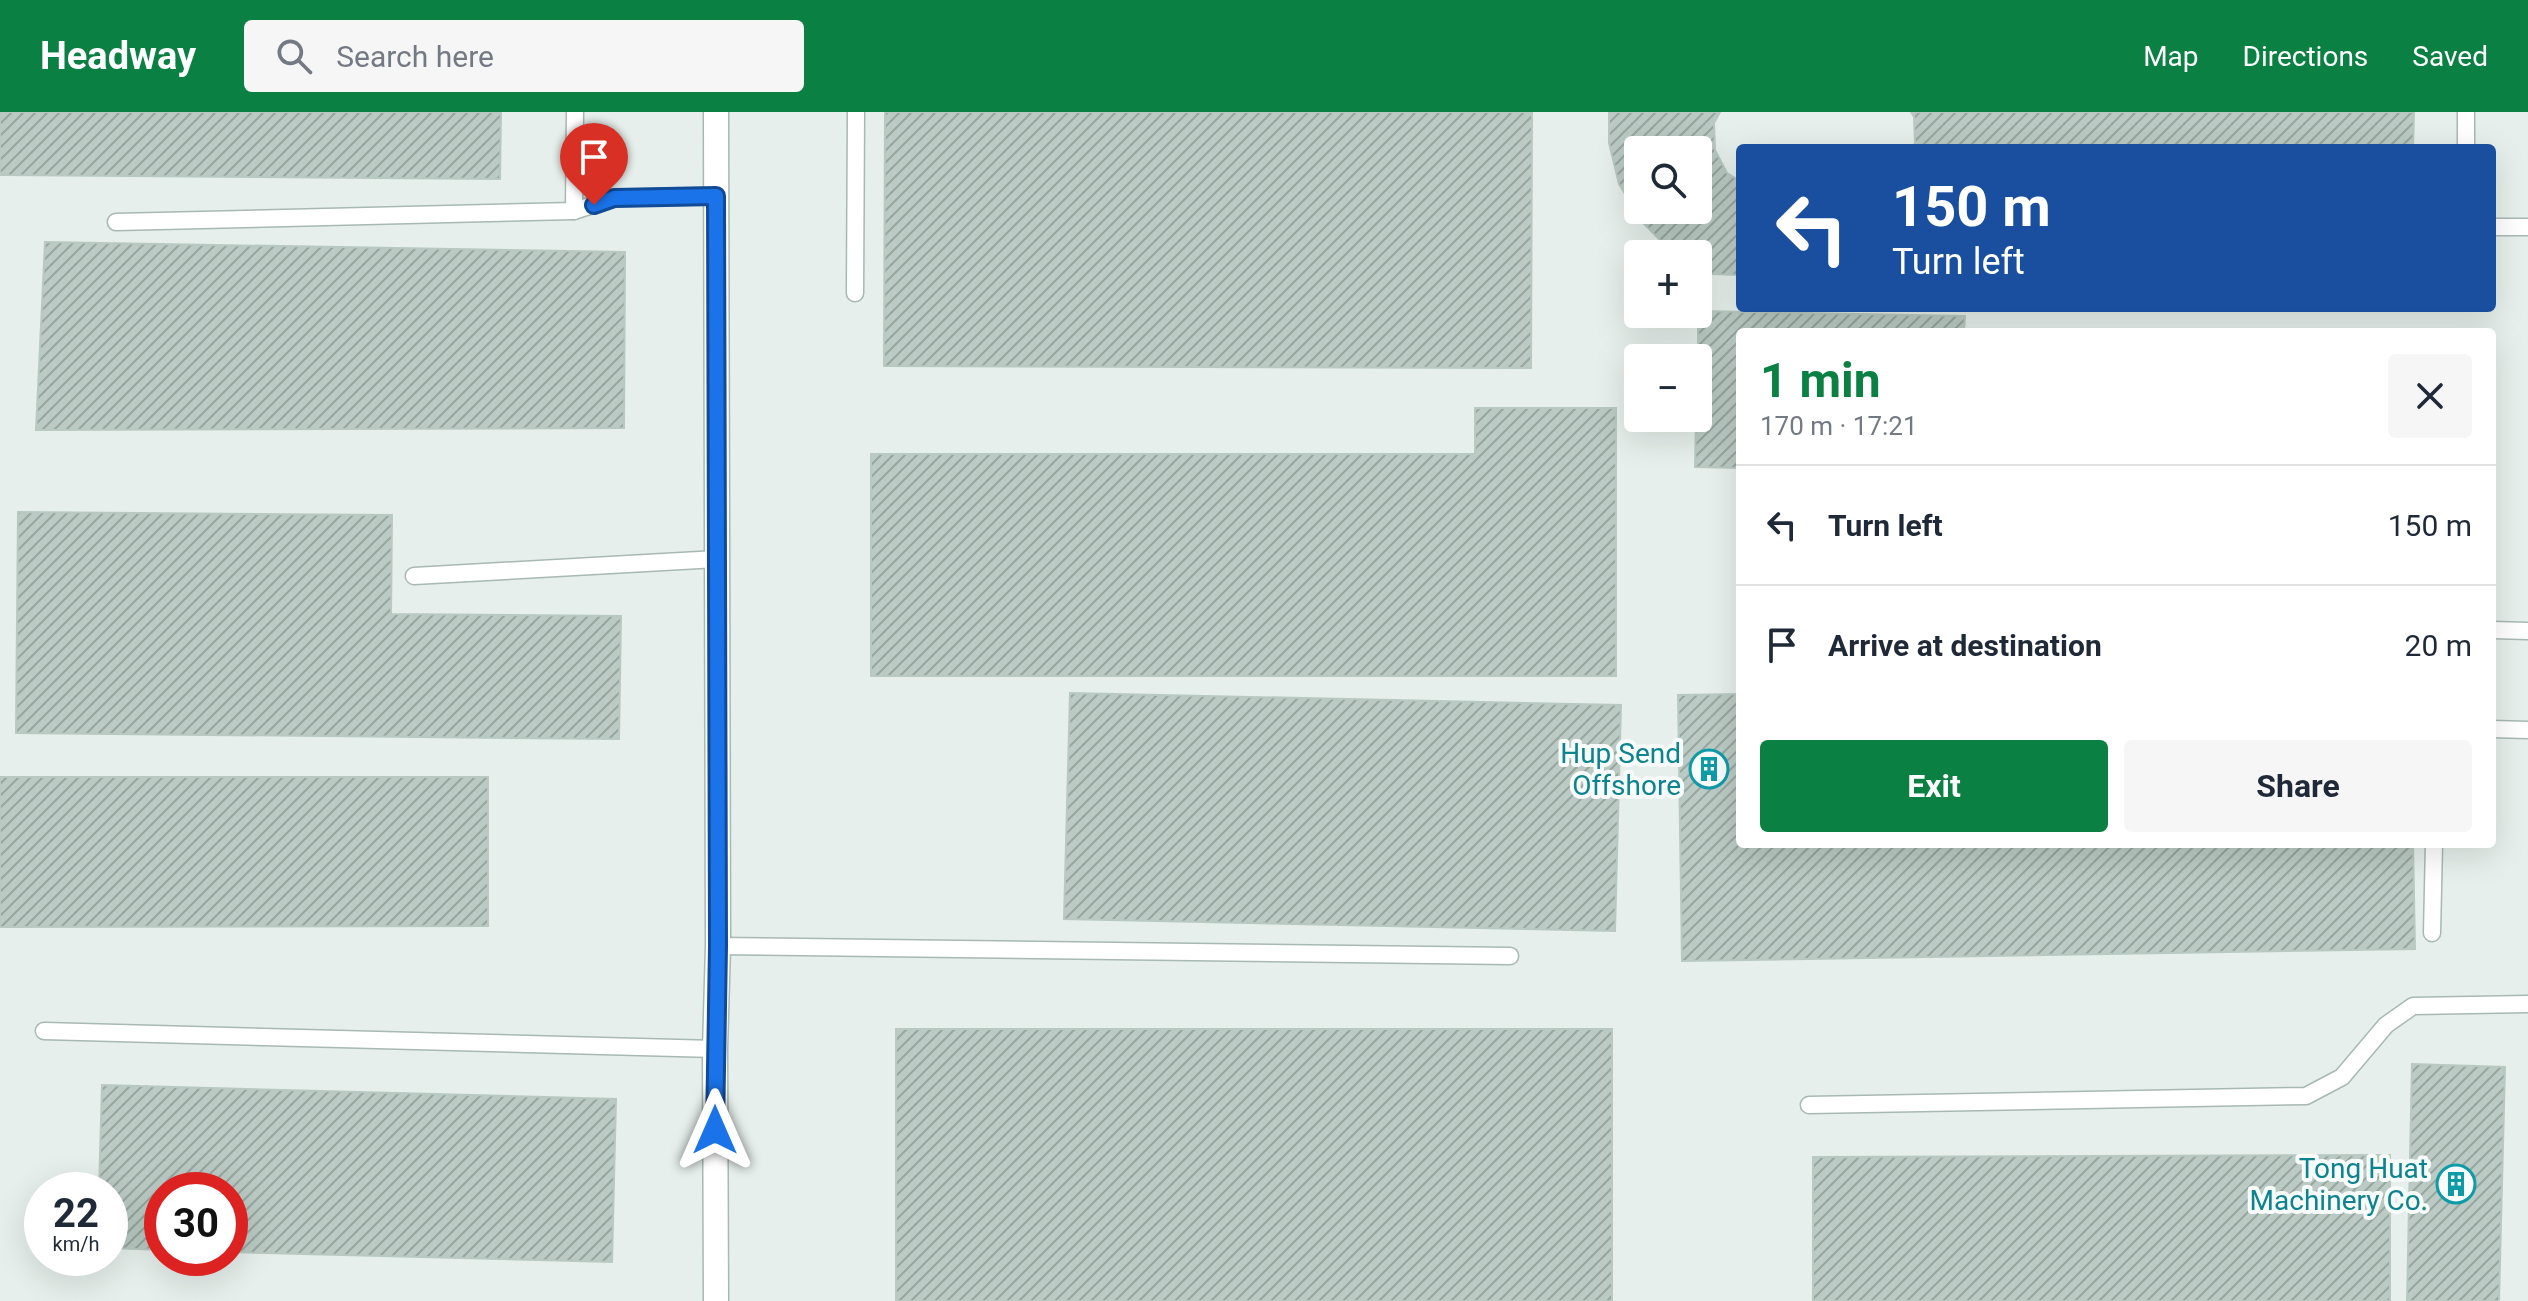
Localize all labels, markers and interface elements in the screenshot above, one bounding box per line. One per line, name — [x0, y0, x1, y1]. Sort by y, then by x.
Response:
search box — [244, 20, 804, 92]
text: Headway — [40, 34, 196, 78]
icon: search — [272, 34, 316, 78]
text: Search here — [336, 39, 494, 74]
text: Map — [2143, 40, 2199, 73]
text: Directions — [2243, 40, 2368, 73]
text: Saved — [2412, 40, 2488, 73]
pin — [560, 123, 628, 205]
icon: arrive — [572, 135, 616, 179]
map controls — [1624, 136, 1712, 432]
button: search — [1624, 136, 1712, 224]
text: 150 m — [1892, 174, 2051, 240]
icon: left — [1760, 176, 1864, 280]
button: + — [1624, 240, 1712, 328]
text: Turn left — [1892, 241, 2025, 283]
button: − — [1624, 344, 1712, 432]
text: 1 min — [1760, 352, 1881, 409]
button: close — [2388, 354, 2472, 438]
text: 170 m · 17:21 — [1760, 411, 1918, 441]
icon: left — [1760, 503, 1804, 547]
text: Turn left — [1828, 508, 1943, 543]
text: 150 m — [2388, 508, 2472, 543]
icon: arrive — [1760, 623, 1804, 667]
text: Arrive at destination — [1828, 628, 2102, 663]
text: 20 m — [2405, 628, 2472, 663]
place label: Hup Send Offshore — [1560, 737, 1681, 802]
button: Exit — [1760, 740, 2108, 832]
button: Share — [2124, 740, 2472, 832]
building icon: Hup Send Offshore — [1688, 748, 1730, 790]
position arrow — [673, 1088, 757, 1172]
place label: Tong Huat Machinery Co. — [2250, 1152, 2428, 1217]
building icon: Tong Huat Machinery Co. — [2435, 1163, 2477, 1205]
speed limit sign: 30 — [144, 1172, 248, 1276]
text: 22 — [53, 1190, 99, 1237]
text: km/h — [53, 1232, 99, 1256]

